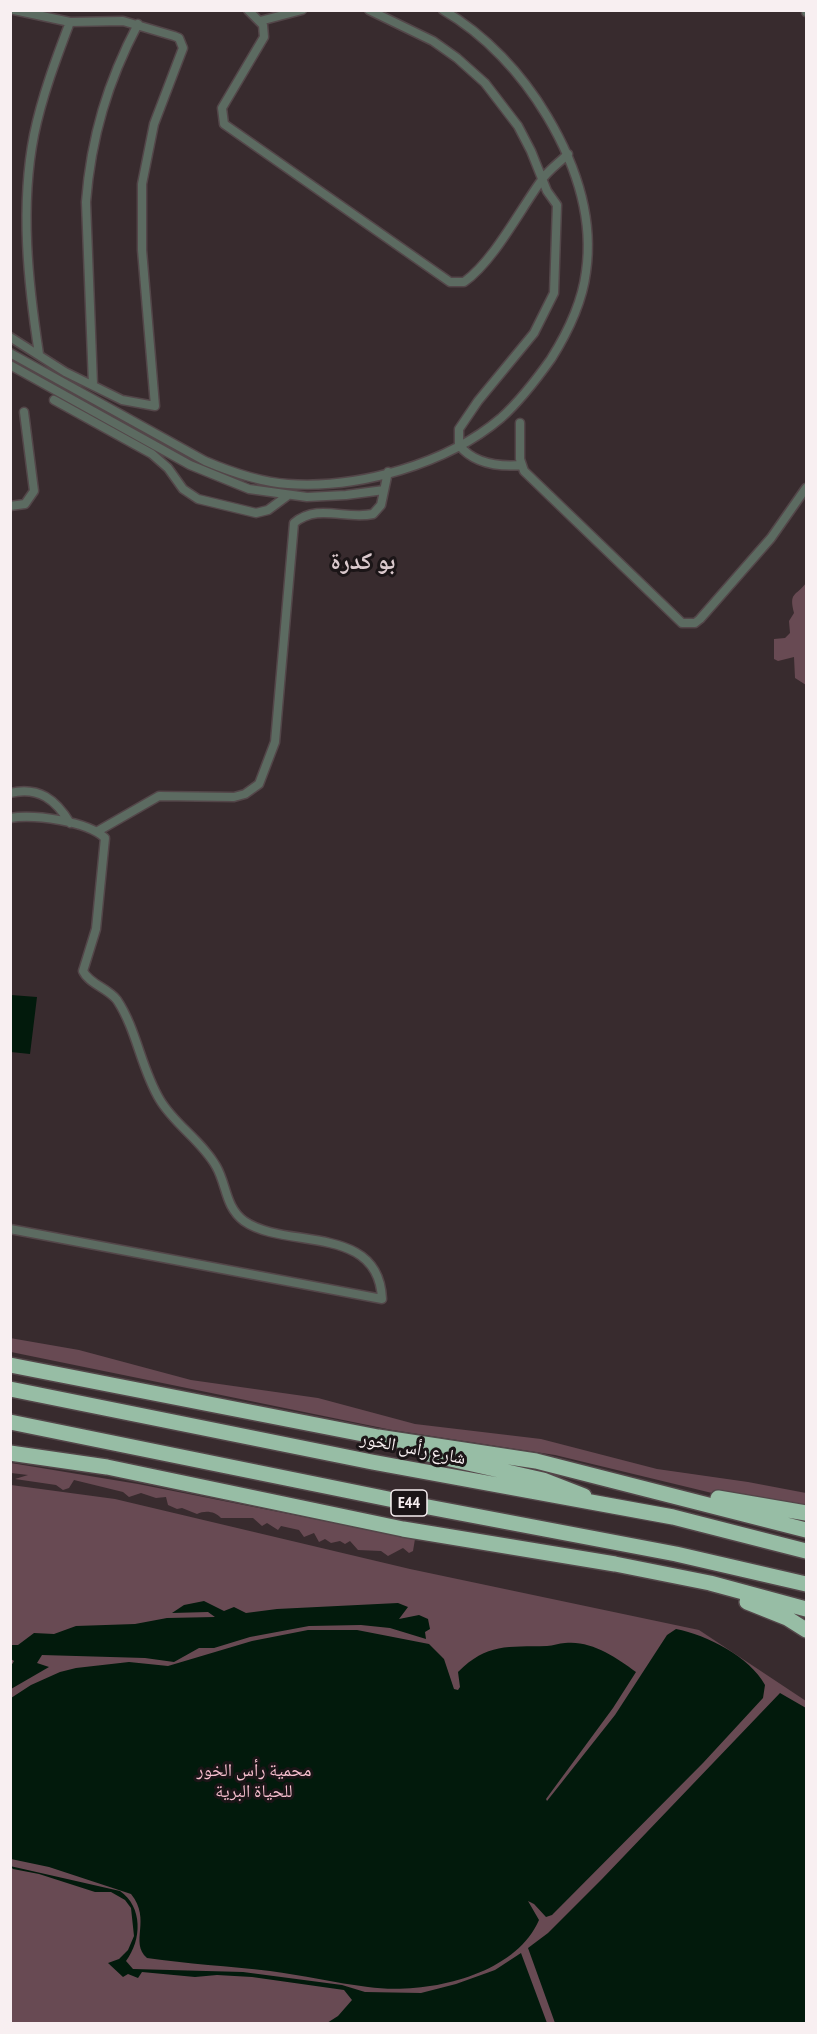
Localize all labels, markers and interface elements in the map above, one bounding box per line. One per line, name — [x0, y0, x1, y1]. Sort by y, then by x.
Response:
district label: بو كدرة — [331, 548, 395, 576]
street label: شارع رأس الخور — [359, 1428, 467, 1470]
road number: E44 — [391, 1490, 427, 1516]
park label: محمية رأس الخور للحياة البرية — [197, 1760, 311, 1802]

